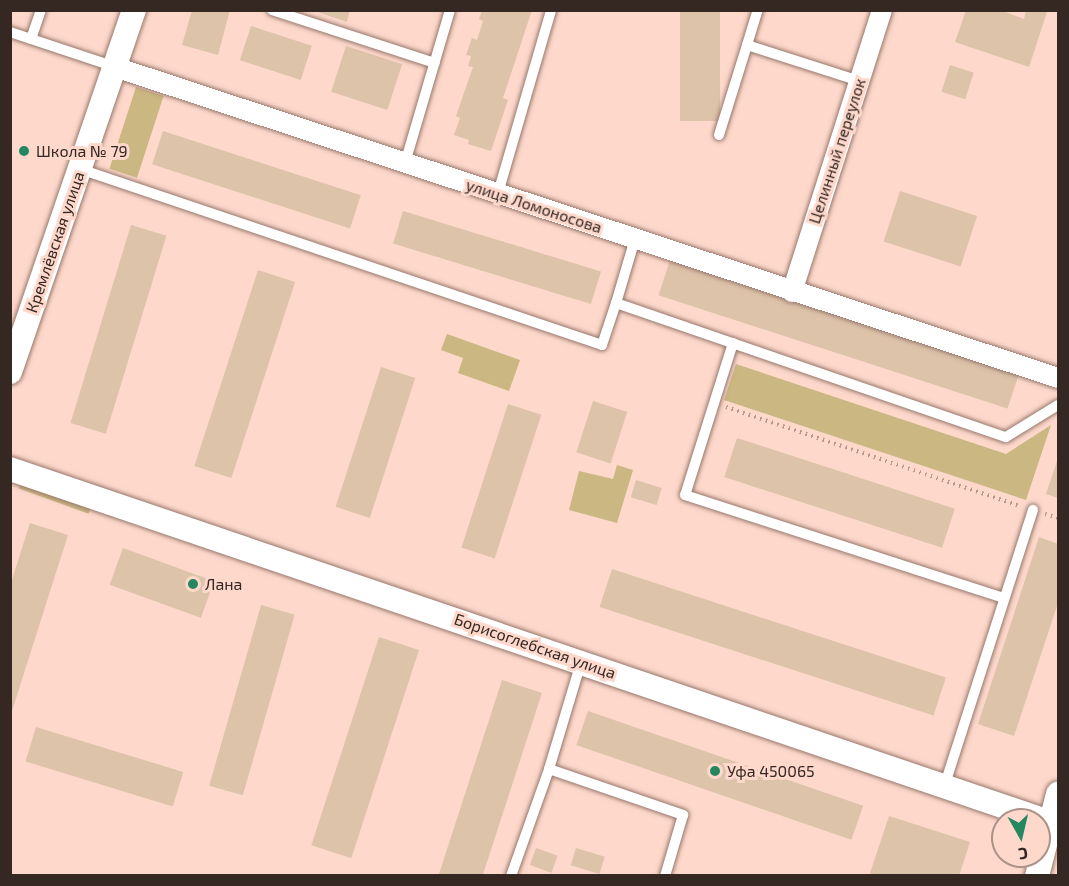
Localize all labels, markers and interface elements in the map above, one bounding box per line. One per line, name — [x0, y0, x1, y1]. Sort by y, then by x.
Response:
street label: Целинный переулок — [804, 76, 870, 226]
place label: Школа № 79 — [36, 141, 128, 161]
marker: Школа № 79 — [17, 144, 31, 158]
street label: Кремлёвская улица — [22, 169, 88, 315]
street label: улица Ломоносова — [464, 175, 604, 237]
place label: Лана — [205, 574, 242, 594]
marker: Лана — [186, 577, 200, 591]
street label: Борисоглебская улица — [452, 609, 618, 683]
place label: Уфа 450065 — [727, 761, 815, 781]
marker: Уфа 450065 — [708, 764, 722, 778]
north arrow — [991, 808, 1051, 868]
text: С — [1017, 844, 1029, 864]

